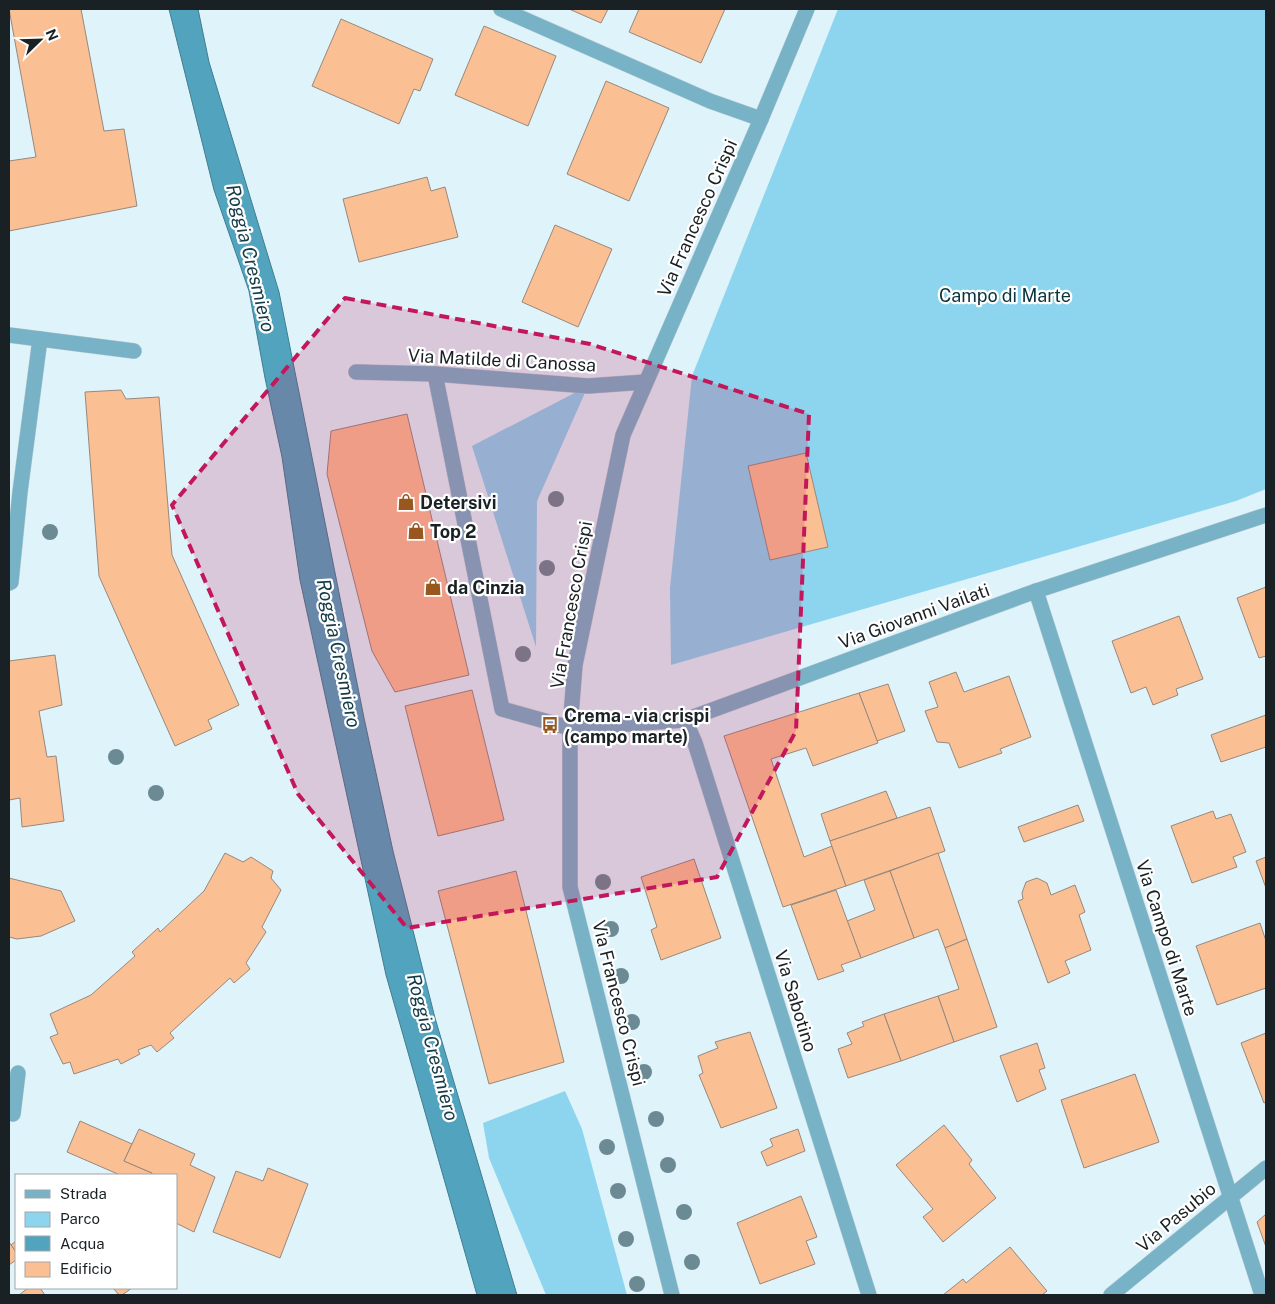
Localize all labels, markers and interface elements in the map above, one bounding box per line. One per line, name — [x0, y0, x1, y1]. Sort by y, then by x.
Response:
north arrow — [15, 15, 65, 65]
text: N — [42, 27, 61, 43]
street label: Via Francesco Crispi — [653, 136, 741, 300]
water label: Roggia Cresmiero — [222, 182, 280, 334]
park label: Campo di Marte — [939, 285, 1071, 306]
street label: Via Matilde di Canossa — [407, 345, 597, 375]
shop icon: Detersivi — [396, 492, 416, 512]
place label: Detersivi — [420, 492, 496, 513]
street label: Via Francesco Crispi — [546, 519, 596, 691]
shop icon: Top 2 — [406, 521, 426, 541]
place label: Top 2 — [430, 521, 476, 542]
water label: Roggia Cresmiero — [313, 577, 365, 729]
shop icon: da Cinzia — [423, 577, 443, 597]
place label: da Cinzia — [447, 577, 525, 598]
street label: Via Giovanni Vailati — [836, 579, 992, 653]
place label: Crema - via crispi (campo marte) — [564, 705, 709, 747]
bus stop icon: Crema - via crispi (campo marte) — [540, 715, 560, 735]
street label: Via Campo di Marte — [1132, 857, 1202, 1019]
street label: Via Francesco Crispi — [588, 918, 650, 1088]
street label: Via Sabotino — [771, 947, 821, 1055]
water label: Roggia Cresmiero — [403, 971, 463, 1123]
legend — [15, 1174, 178, 1289]
street label: Via Pasubio — [1132, 1178, 1220, 1256]
text: Strada — [60, 1185, 107, 1202]
text: Parco — [60, 1210, 100, 1227]
text: Acqua — [60, 1235, 105, 1252]
text: Edificio — [60, 1260, 112, 1277]

